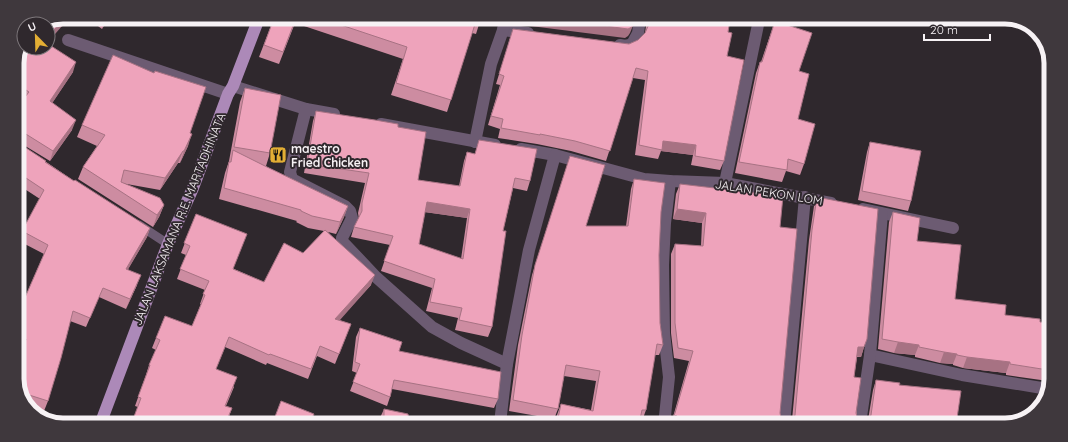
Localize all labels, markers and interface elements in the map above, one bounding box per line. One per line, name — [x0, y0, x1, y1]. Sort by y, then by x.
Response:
north arrow — [16, 16, 56, 56]
scale bar — [924, 16, 990, 42]
text: U — [26, 19, 38, 35]
text: 20 m — [930, 22, 958, 37]
street label: JALAN LAKSAMANA R.E. MARTADHINATA — [129, 110, 229, 327]
place label: maestro Fried Chicken — [291, 141, 368, 170]
restaurant icon: maestro Fried Chicken — [268, 145, 288, 165]
street label: JALAN PEKON LOM — [714, 176, 824, 208]

